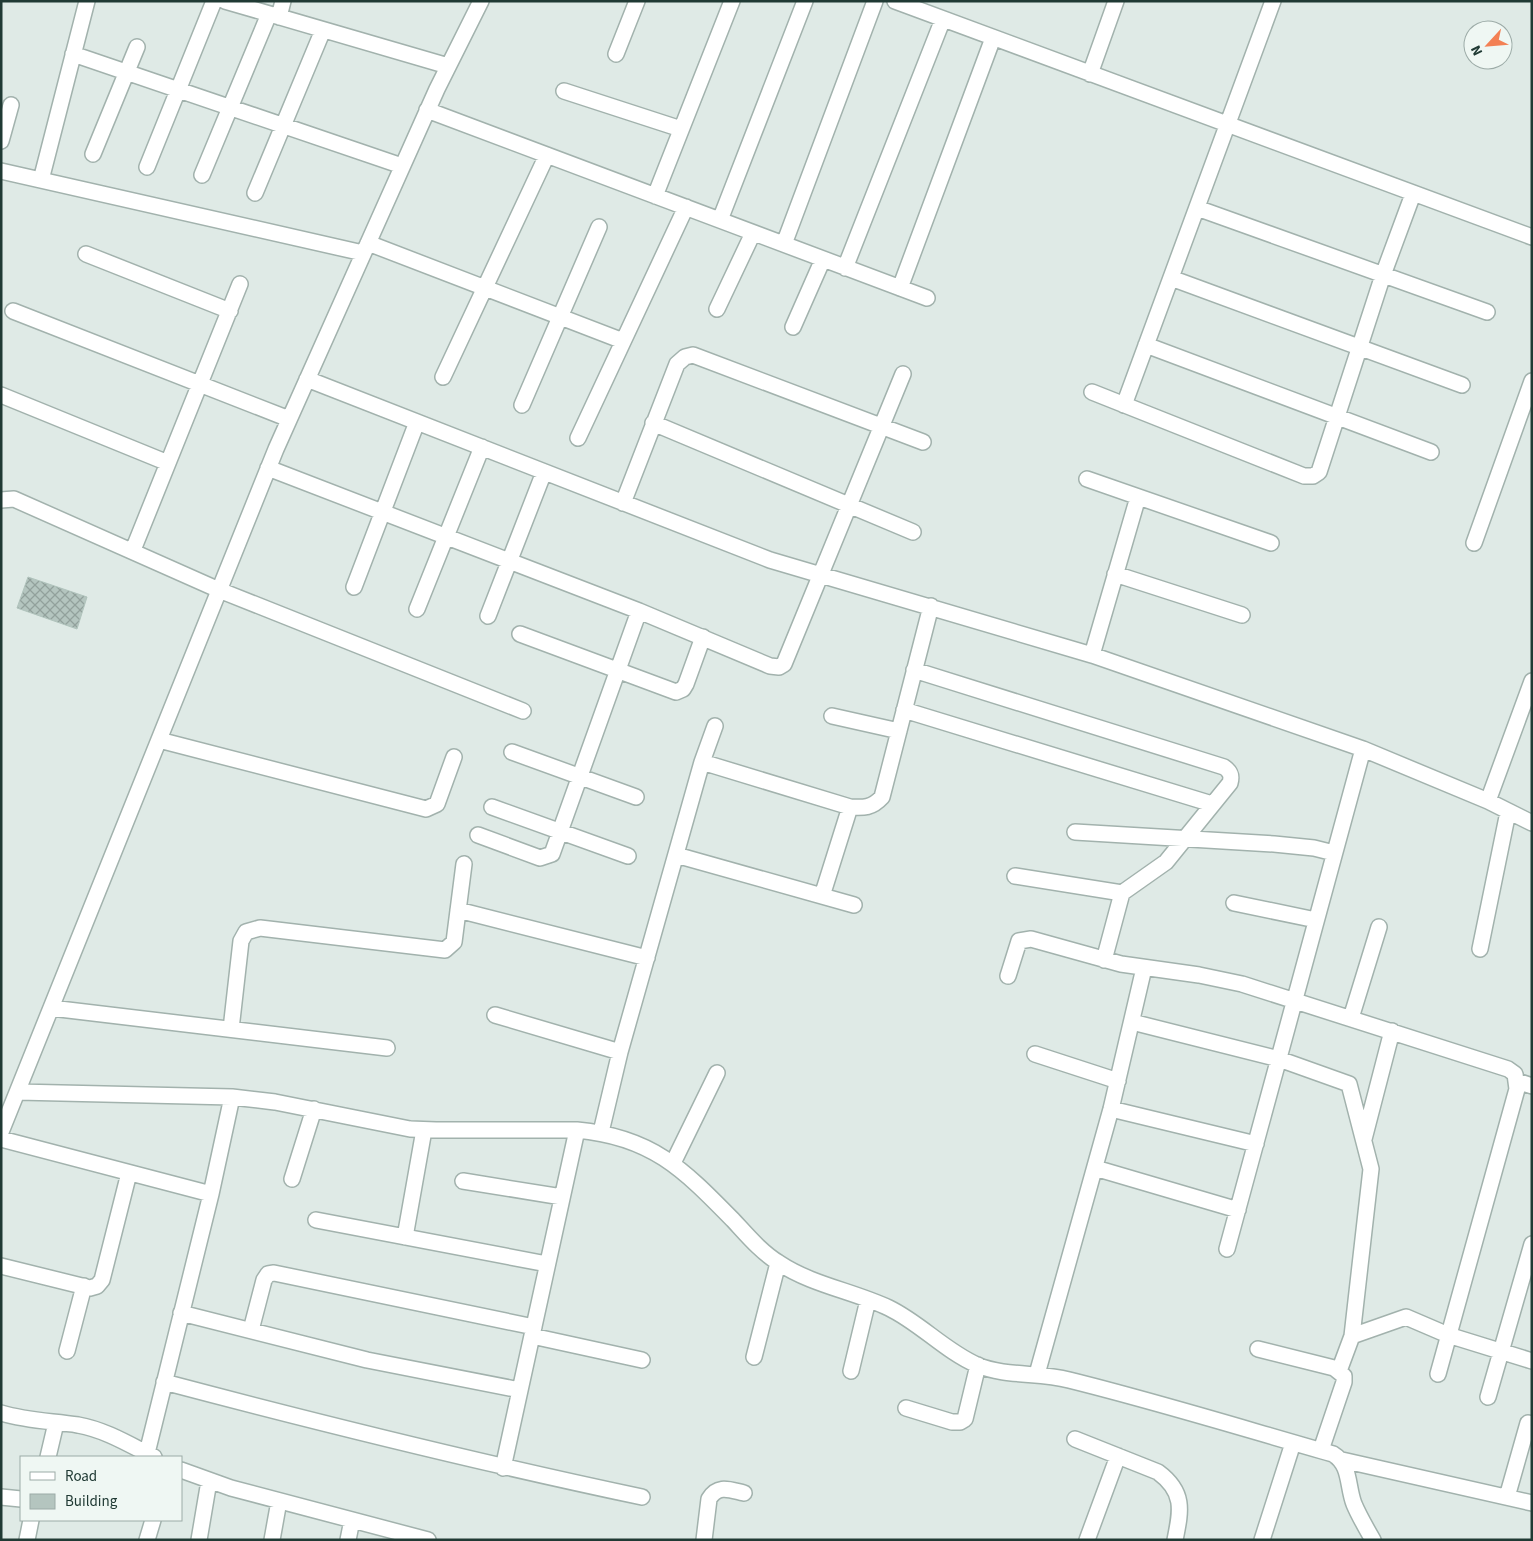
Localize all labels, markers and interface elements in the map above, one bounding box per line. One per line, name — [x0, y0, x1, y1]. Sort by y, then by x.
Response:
north arrow — [1463, 20, 1513, 70]
text: N — [1466, 42, 1488, 59]
legend — [20, 1456, 182, 1521]
text: Road — [65, 1466, 97, 1487]
text: Building — [65, 1491, 118, 1512]

